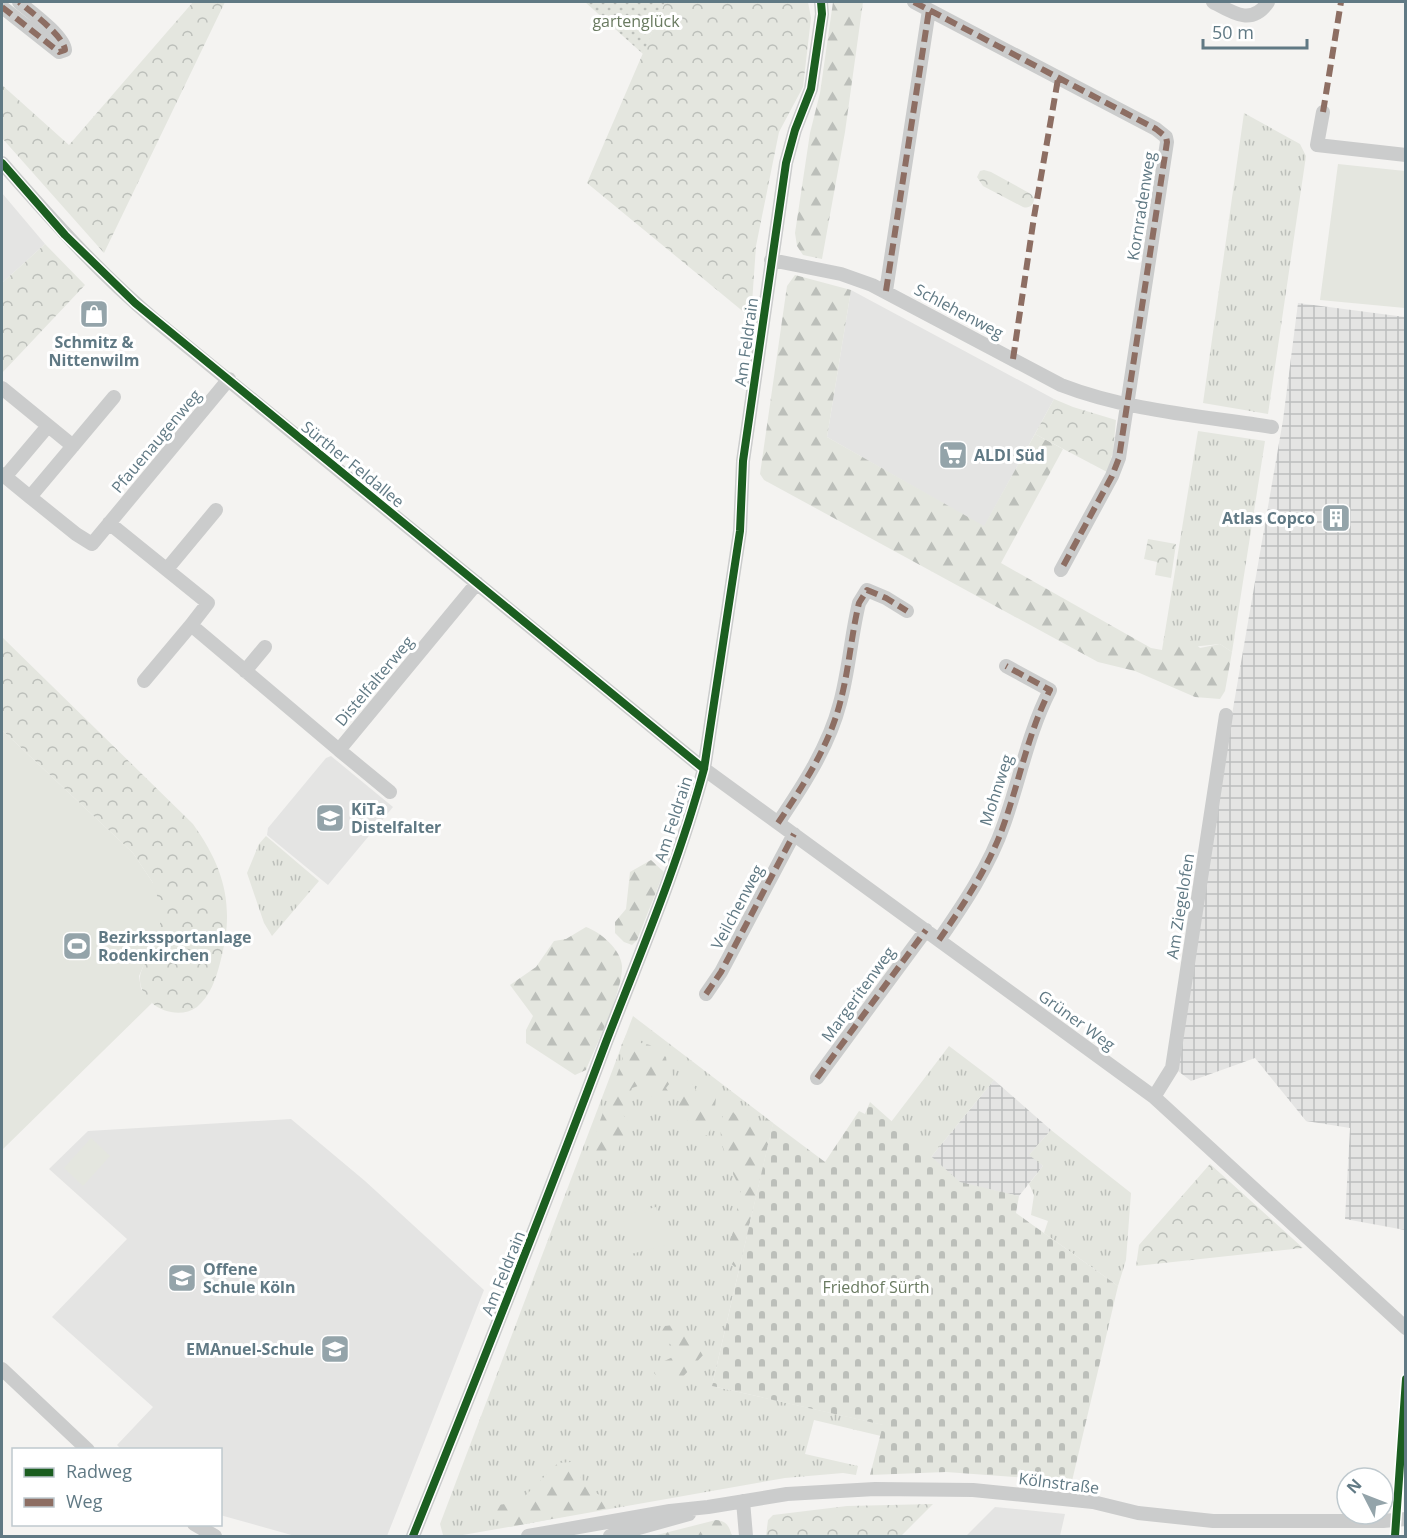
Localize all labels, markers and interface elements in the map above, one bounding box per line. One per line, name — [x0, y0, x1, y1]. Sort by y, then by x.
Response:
park label: gartenglück — [592, 10, 680, 32]
scale bar — [1203, 12, 1306, 50]
text: 50 m — [1212, 20, 1254, 44]
street label: Kornradenweg — [1122, 150, 1161, 262]
street label: Schlehenweg — [911, 278, 1008, 344]
street label: Am Feldrain — [729, 296, 763, 388]
shop icon: Schmitz & Nittenwilm — [78, 298, 110, 330]
place label: Schmitz & Nittenwilm — [49, 331, 139, 371]
street label: Pfauenaugenweg — [106, 384, 206, 497]
street label: Sürther Feldallee — [297, 416, 409, 512]
supermarket icon: ALDI Süd — [937, 439, 969, 471]
place label: ALDI Süd — [974, 444, 1045, 466]
building icon: Atlas Copco — [1320, 502, 1352, 534]
place label: Atlas Copco — [1222, 507, 1315, 529]
street label: Distelfalterweg — [330, 631, 418, 731]
street label: Mohnweg — [974, 751, 1018, 828]
street label: Am Feldrain — [649, 773, 697, 865]
place label: KiTa Distelfalter — [351, 798, 441, 838]
school or university icon: KiTa Distelfalter — [314, 802, 346, 834]
street label: Am Ziegelofen — [1161, 852, 1199, 960]
street label: Veilchenweg — [705, 861, 769, 953]
place label: Bezirkssportanlage Rodenkirchen — [98, 926, 251, 966]
sports icon: Bezirkssportanlage Rodenkirchen — [61, 930, 93, 962]
street label: Margeritenweg — [816, 942, 900, 1046]
street label: Grüner Weg — [1034, 985, 1120, 1056]
street label: Am Feldrain — [476, 1227, 530, 1319]
place label: Offene Schule Köln — [203, 1258, 296, 1298]
school or university icon: Offene Schule Köln — [166, 1262, 198, 1294]
park label: Friedhof Sürth — [822, 1276, 930, 1298]
school or university icon: EMAnuel-Schule — [319, 1333, 351, 1365]
place label: EMAnuel-Schule — [186, 1338, 314, 1360]
legend — [12, 1448, 222, 1526]
text: Radweg — [66, 1459, 132, 1483]
north arrow — [1335, 1466, 1395, 1526]
street label: Kölnstraße — [1017, 1467, 1101, 1499]
text: N — [1341, 1474, 1366, 1498]
text: Weg — [66, 1489, 103, 1513]

